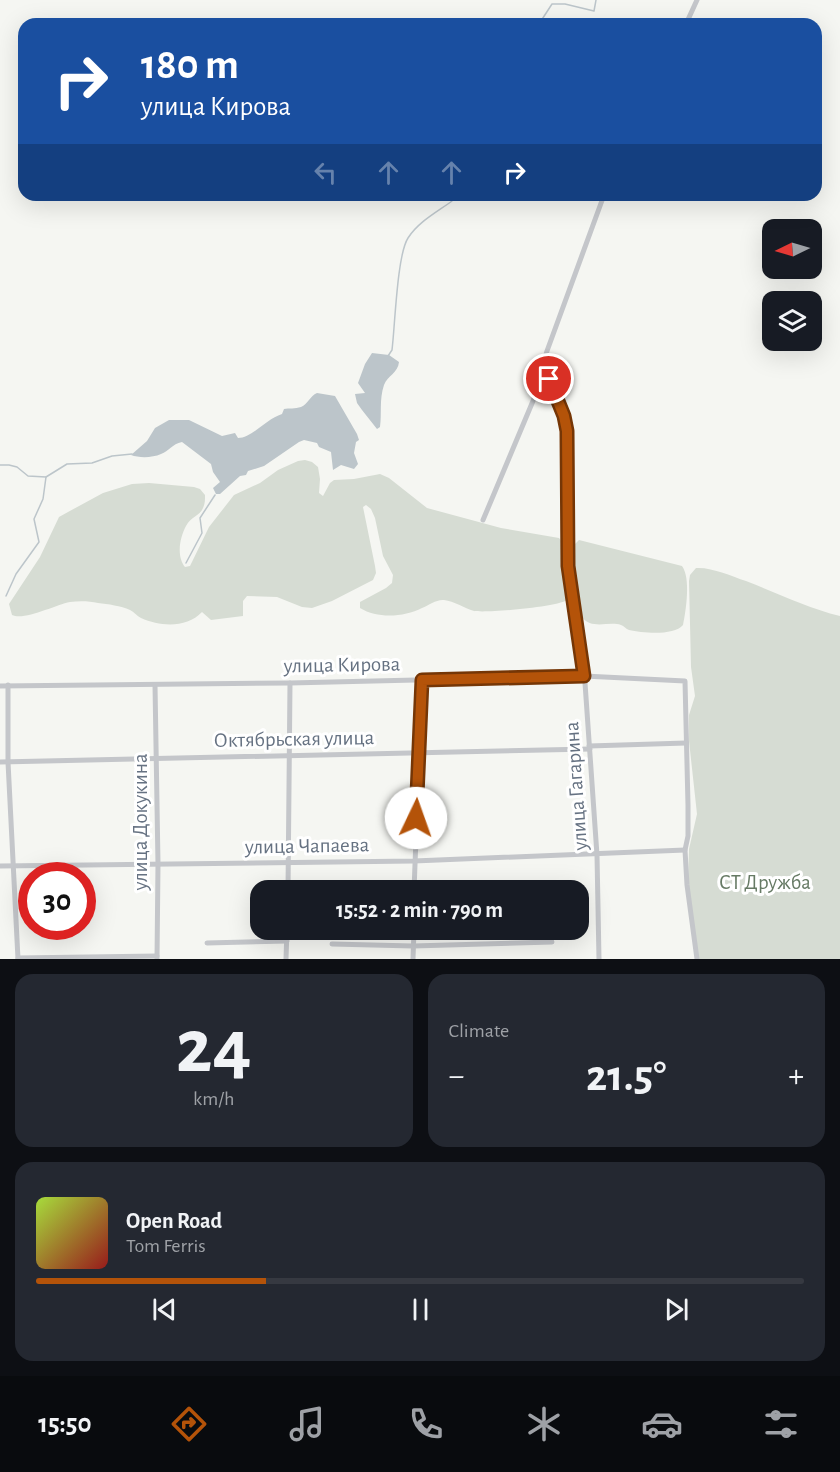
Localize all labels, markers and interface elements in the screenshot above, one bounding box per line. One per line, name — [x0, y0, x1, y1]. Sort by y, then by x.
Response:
icon: right — [42, 42, 120, 120]
text: 180 m — [141, 44, 239, 86]
text: улица Кирова — [141, 93, 291, 120]
icon: left — [309, 156, 342, 189]
icon: ahead — [372, 156, 405, 189]
icon: ahead — [435, 156, 468, 189]
icon: right — [498, 156, 531, 189]
north arrow — [762, 219, 822, 279]
map controls — [762, 219, 822, 351]
button: layers — [762, 291, 822, 351]
pin — [523, 353, 574, 404]
icon: arrive — [532, 362, 565, 395]
street label: улица Кирова — [283, 653, 401, 677]
street label: улица Гагарина — [561, 720, 591, 852]
street label: Октябрьская улица — [213, 727, 375, 751]
street label: улица Докукина — [130, 753, 151, 892]
position arrow — [384, 786, 448, 850]
street label: улица Чапаева — [244, 834, 370, 858]
speed limit sign: 30 — [18, 862, 96, 940]
park label: СТ Дружба — [719, 872, 811, 893]
text: 15:52 · 2 min · 790 m — [336, 899, 503, 921]
text: 24 — [176, 1009, 252, 1087]
text: Climate — [449, 1021, 509, 1041]
text: 21.5° — [586, 1054, 666, 1099]
text: − — [449, 1060, 464, 1093]
text: + — [788, 1060, 804, 1093]
text: km/h — [193, 1089, 234, 1109]
text: Open Road — [126, 1210, 222, 1232]
text: Tom Ferris — [126, 1236, 206, 1256]
icon: previous — [148, 1293, 181, 1326]
icon: pause — [404, 1293, 437, 1326]
icon: next — [660, 1293, 693, 1326]
icon: directions — [168, 1403, 210, 1445]
icon: music — [286, 1403, 328, 1445]
icon: phone — [405, 1403, 447, 1445]
icon: climate — [523, 1403, 565, 1445]
icon: car — [641, 1403, 683, 1445]
icon: filters — [760, 1403, 802, 1445]
text: 15:50 — [38, 1410, 92, 1437]

